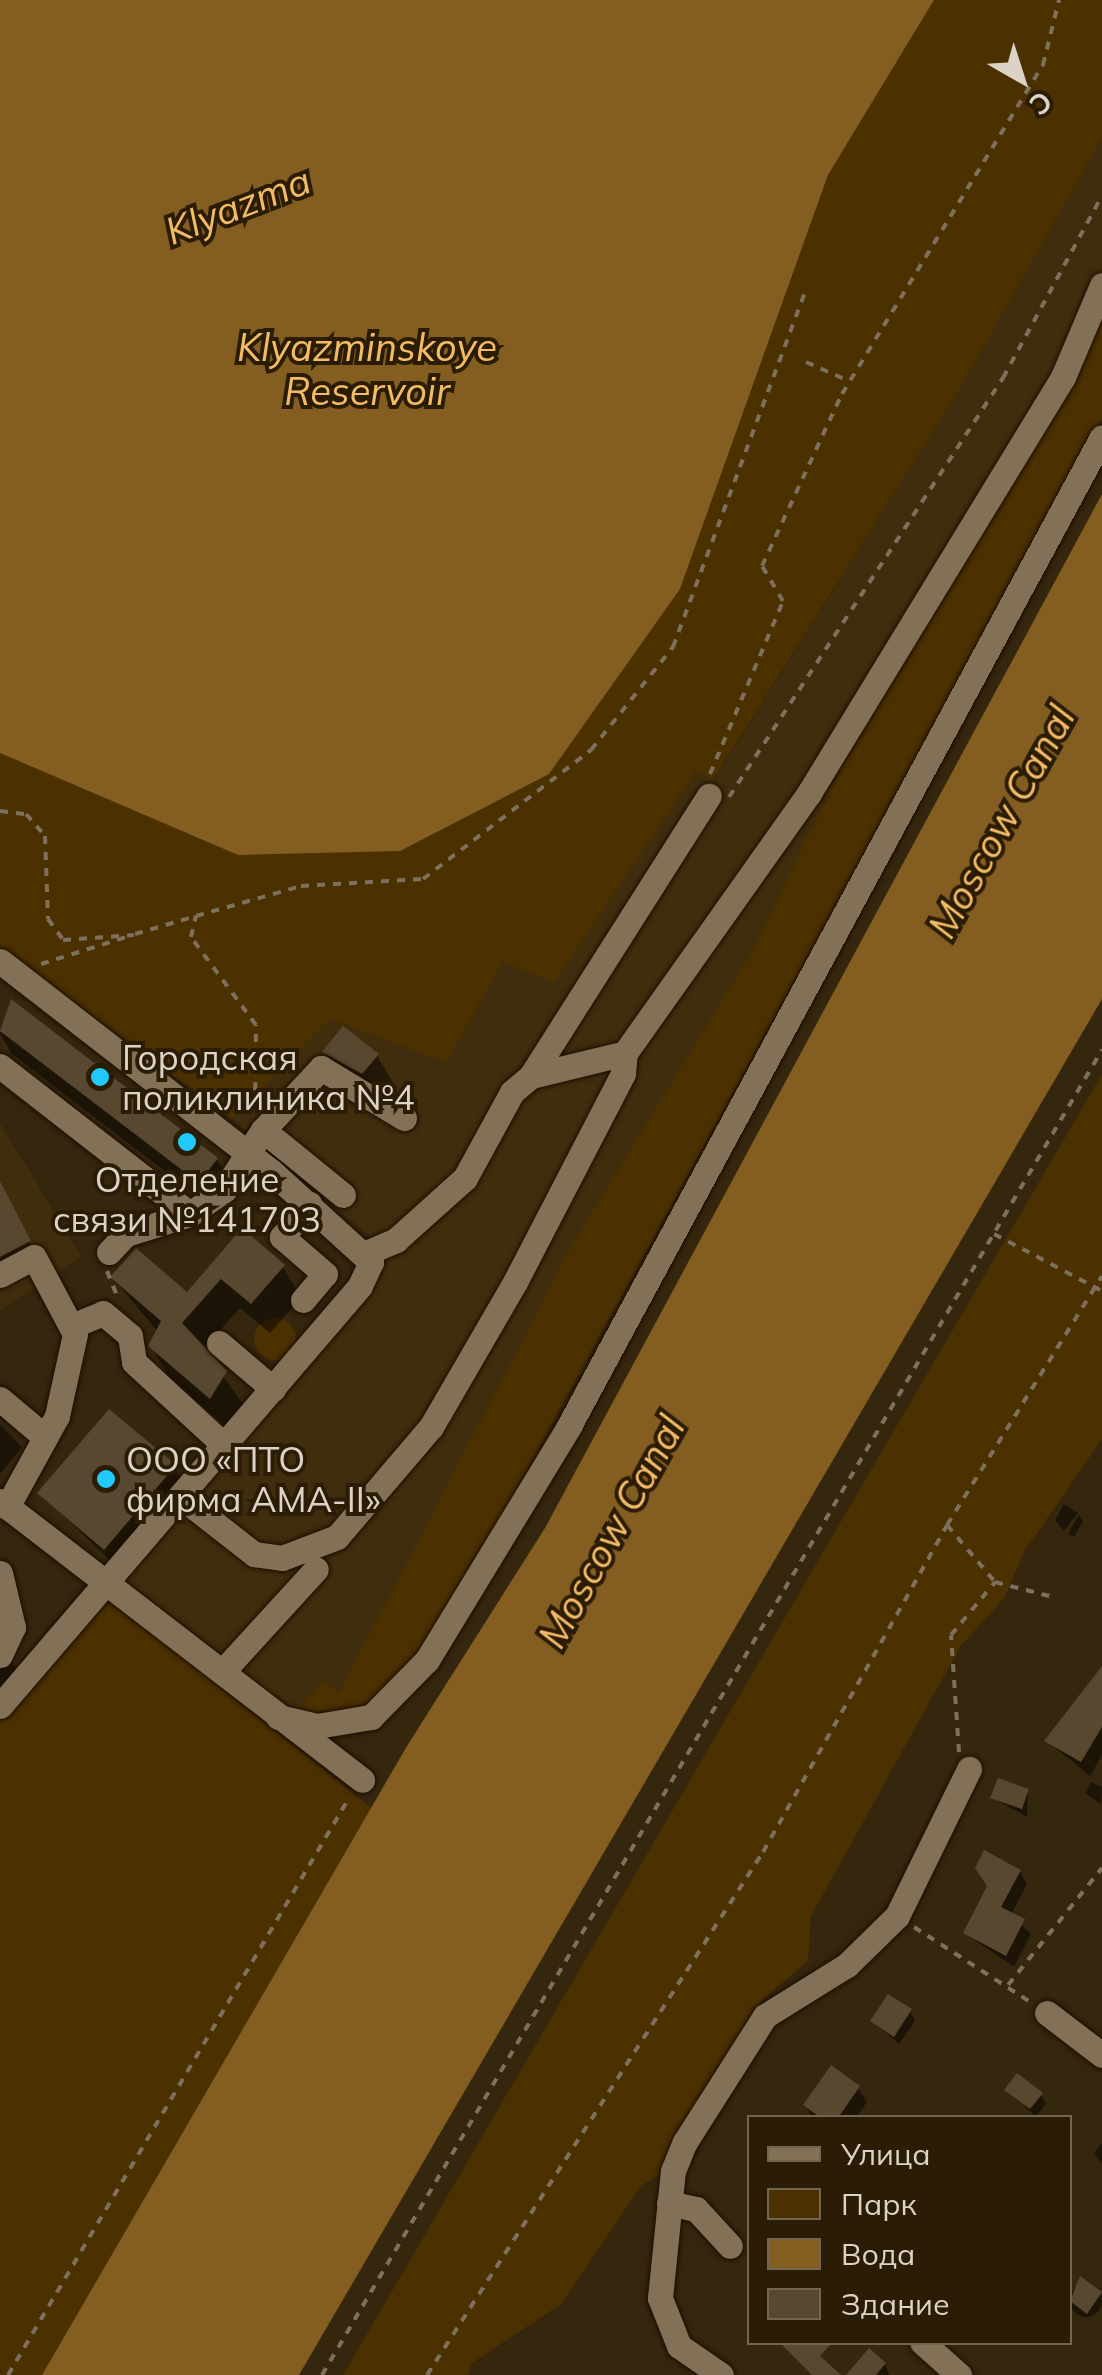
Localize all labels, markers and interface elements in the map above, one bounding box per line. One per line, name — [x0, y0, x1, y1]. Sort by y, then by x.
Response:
north arrow — [972, 30, 1072, 130]
text: С — [1023, 84, 1060, 123]
water label: Klyazma — [159, 158, 317, 254]
water label: Klyazminskoye Reservoir — [237, 325, 497, 414]
water label: Moscow Canal — [919, 698, 1085, 946]
place label: Городская поликлиника №4 — [122, 1036, 414, 1118]
marker: Городская поликлиника №4 — [87, 1064, 113, 1090]
marker: Отделение связи №141703 — [176, 1131, 198, 1153]
place label: Отделение связи №141703 — [53, 1158, 321, 1240]
water label: Moscow Canal — [529, 1408, 695, 1656]
place label: ООО «ПТО фирма АМА-II» — [126, 1438, 380, 1520]
marker: ООО «ПТО фирма АМА-II» — [95, 1468, 117, 1490]
legend — [747, 2115, 1072, 2345]
text: Улица — [841, 2135, 931, 2173]
text: Парк — [841, 2185, 917, 2223]
text: Вода — [841, 2235, 915, 2273]
text: Здание — [841, 2285, 950, 2323]

